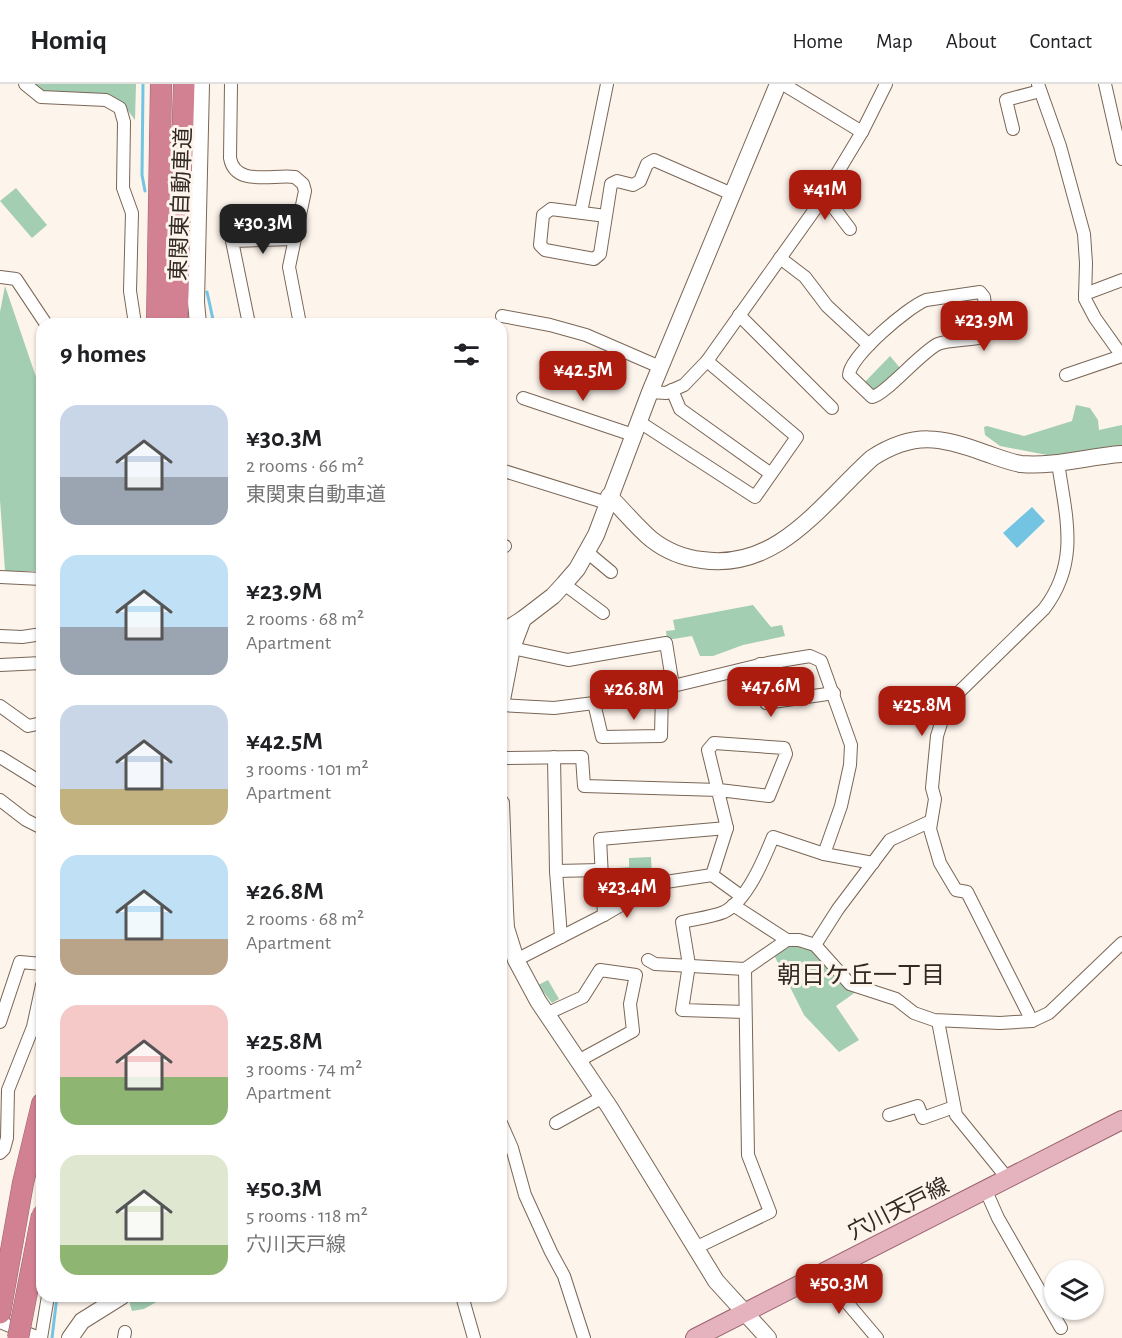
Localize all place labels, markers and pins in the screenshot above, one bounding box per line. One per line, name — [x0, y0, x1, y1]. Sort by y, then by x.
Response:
pin: ¥41M — [789, 170, 861, 221]
pin: ¥30.3M — [214, 204, 312, 255]
pin: ¥23.9M — [935, 301, 1033, 352]
pin: ¥42.5M — [534, 351, 632, 402]
pin: ¥47.6M — [722, 667, 820, 718]
pin: ¥26.8M — [585, 670, 683, 721]
pin: ¥25.8M — [873, 686, 971, 737]
pin: ¥23.4M — [578, 868, 676, 919]
pin: ¥50.3M — [790, 1264, 888, 1315]

